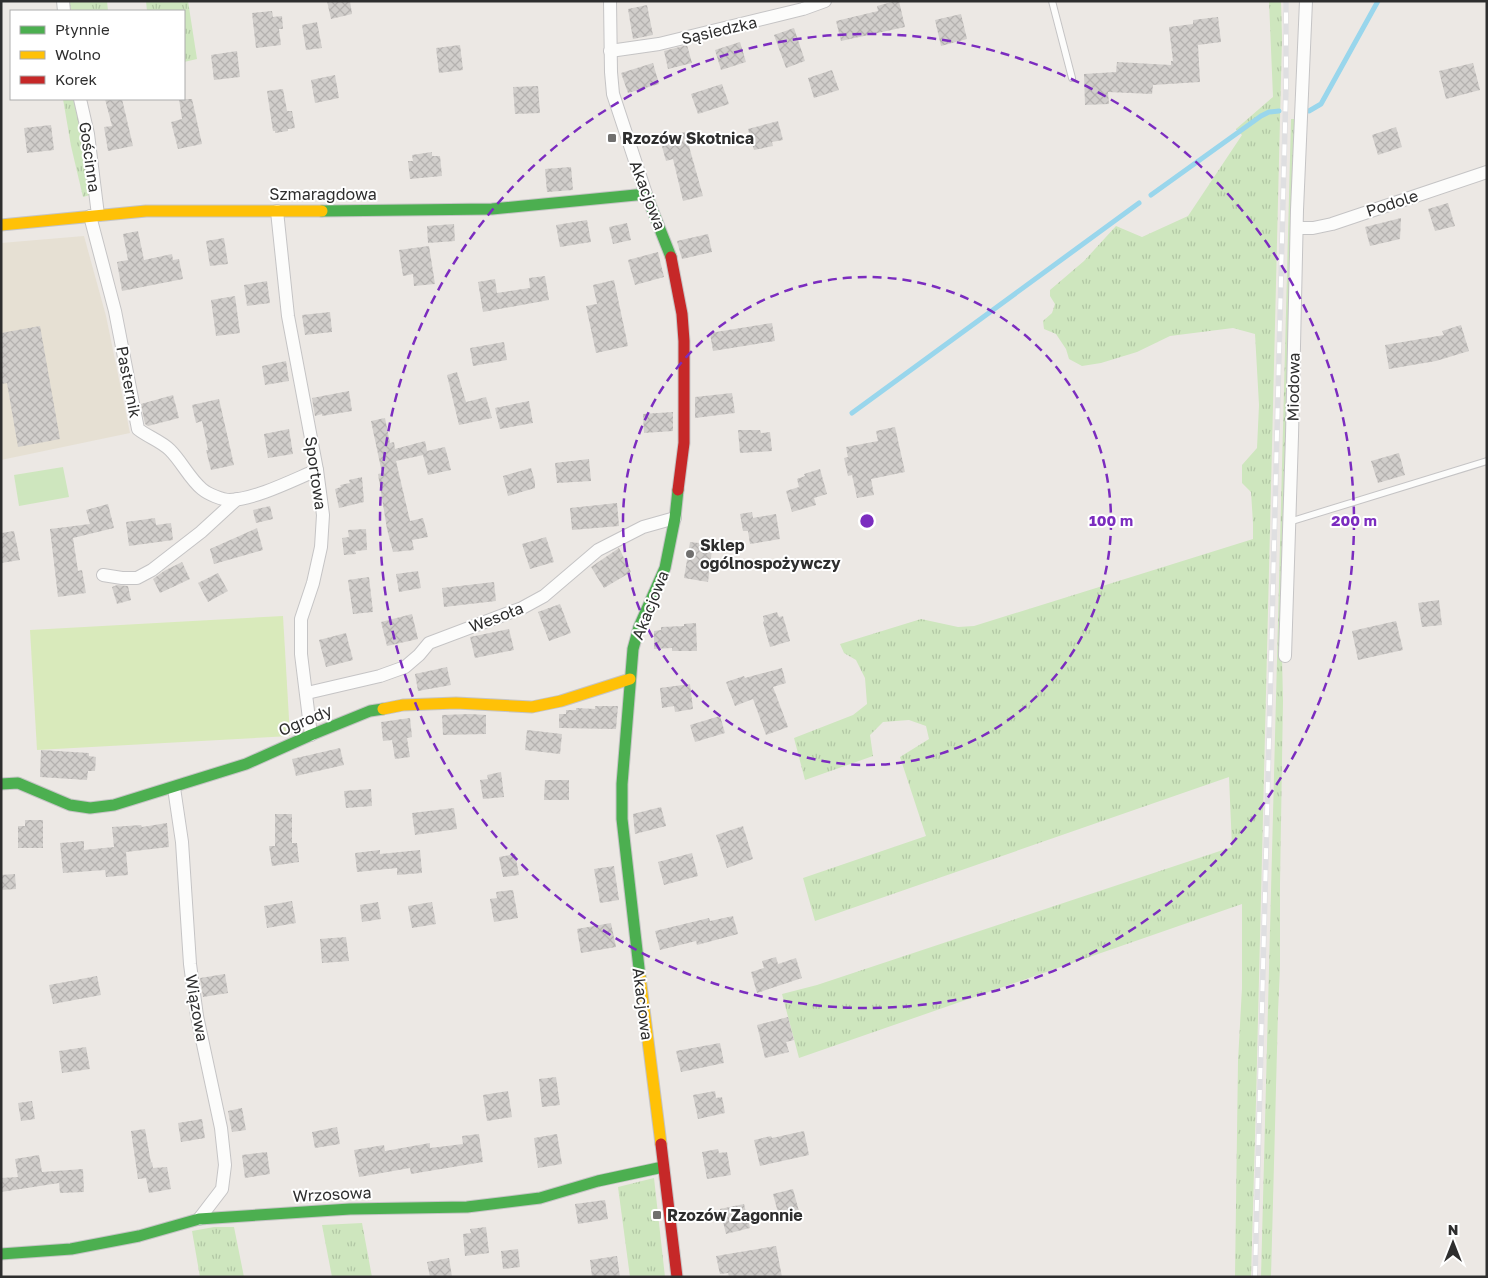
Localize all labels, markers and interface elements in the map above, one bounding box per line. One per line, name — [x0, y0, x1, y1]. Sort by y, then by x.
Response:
legend — [10, 10, 185, 100]
street label: Sąsiedzka — [679, 12, 759, 48]
text: Płynnie — [55, 20, 110, 38]
text: Wolno — [55, 45, 101, 63]
text: Korek — [55, 70, 97, 88]
street label: Gościnna — [75, 120, 105, 194]
place label: Rzozów Skotnica — [622, 128, 754, 148]
marker: Rzozów Skotnica — [606, 132, 618, 144]
street label: Akacjowa — [626, 157, 670, 233]
street label: Szmaragdowa — [269, 184, 377, 204]
street label: Podole — [1363, 185, 1421, 221]
street label: Pasternik — [112, 344, 146, 420]
street label: Miodowa — [1282, 353, 1304, 421]
street label: Sportowa — [301, 435, 331, 511]
text: 100 m — [1089, 511, 1133, 529]
text: 200 m — [1331, 511, 1377, 529]
centre of rings — [858, 512, 876, 530]
place label: Sklep ogólnospożywczy — [700, 535, 841, 573]
marker: Sklep ogólnospożywczy — [684, 548, 696, 560]
street label: Akacjowa — [627, 568, 673, 642]
street label: Wesoła — [466, 597, 526, 637]
street label: Ogrody — [275, 700, 335, 740]
street label: Akacjowa — [629, 967, 657, 1041]
street label: Wiązowa — [181, 973, 213, 1043]
street label: Wrzosowa — [292, 1182, 372, 1206]
place label: Rzozów Zagonnie — [667, 1205, 803, 1225]
marker: Rzozów Zagonnie — [651, 1209, 663, 1221]
north arrow — [1428, 1218, 1478, 1268]
text: N — [1448, 1221, 1458, 1238]

